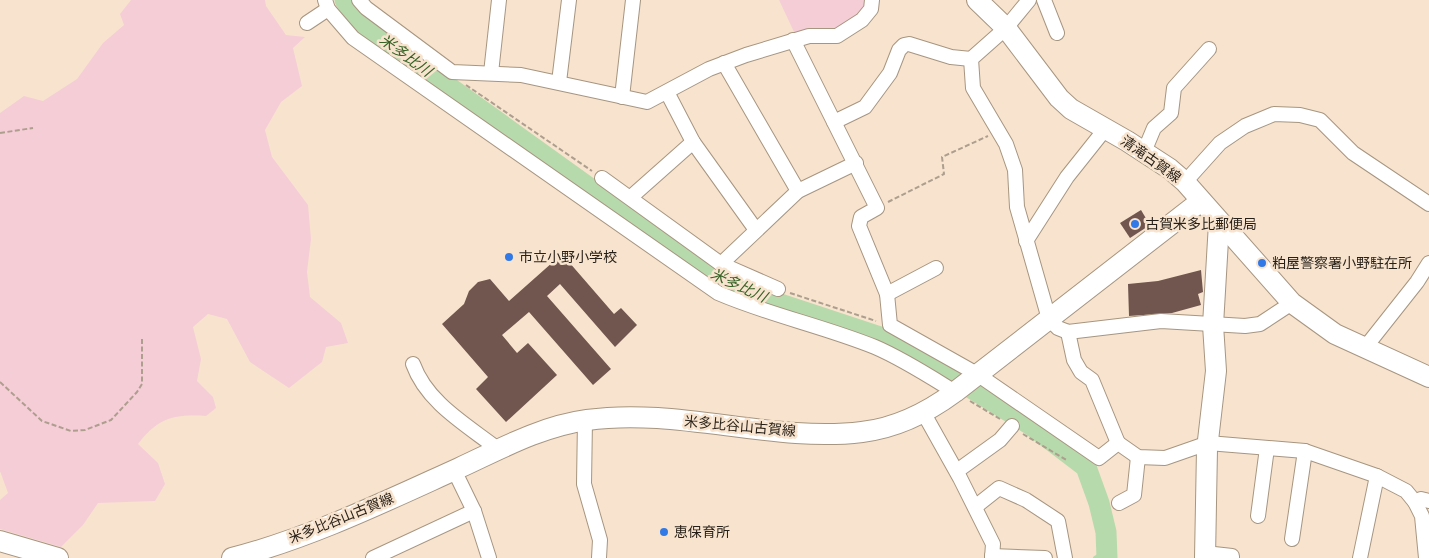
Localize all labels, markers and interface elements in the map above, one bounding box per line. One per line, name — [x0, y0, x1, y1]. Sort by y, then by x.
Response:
water label: 米多比川 — [376, 30, 437, 81]
street label: 清滝古賀線 — [1117, 132, 1185, 186]
place label: 古賀米多比郵便局 — [1145, 215, 1257, 233]
marker: 古賀米多比郵便局 — [1129, 218, 1141, 230]
place label: 市立小野小学校 — [519, 248, 617, 266]
marker: 市立小野小学校 — [503, 251, 515, 263]
place label: 粕屋警察署小野駐在所 — [1272, 254, 1412, 272]
marker: 粕屋警察署小野駐在所 — [1256, 257, 1268, 269]
water label: 米多比川 — [708, 264, 772, 307]
street label: 米多比谷山古賀線 — [683, 412, 797, 440]
street label: 米多比谷山古賀線 — [286, 489, 396, 547]
place label: 恵保育所 — [674, 523, 730, 541]
marker: 恵保育所 — [658, 526, 670, 538]

